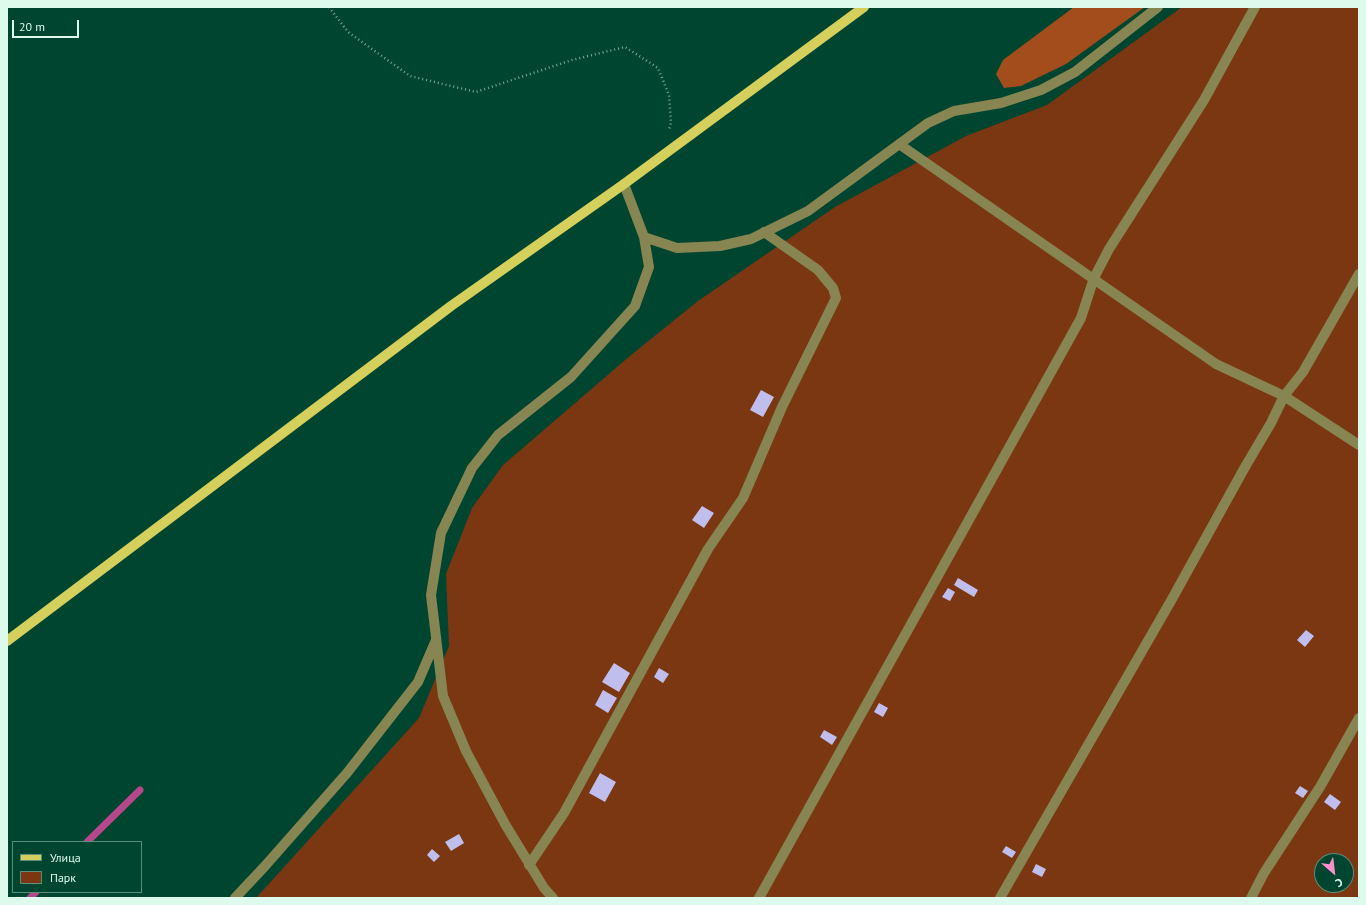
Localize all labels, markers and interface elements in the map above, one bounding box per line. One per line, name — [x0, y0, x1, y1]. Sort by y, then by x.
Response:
scale bar — [14, 12, 81, 38]
text: 20 m — [19, 19, 45, 34]
legend — [12, 841, 142, 893]
text: Улица — [50, 850, 81, 865]
north arrow — [1314, 853, 1354, 893]
text: Парк — [50, 870, 76, 885]
text: С — [1333, 875, 1345, 890]

